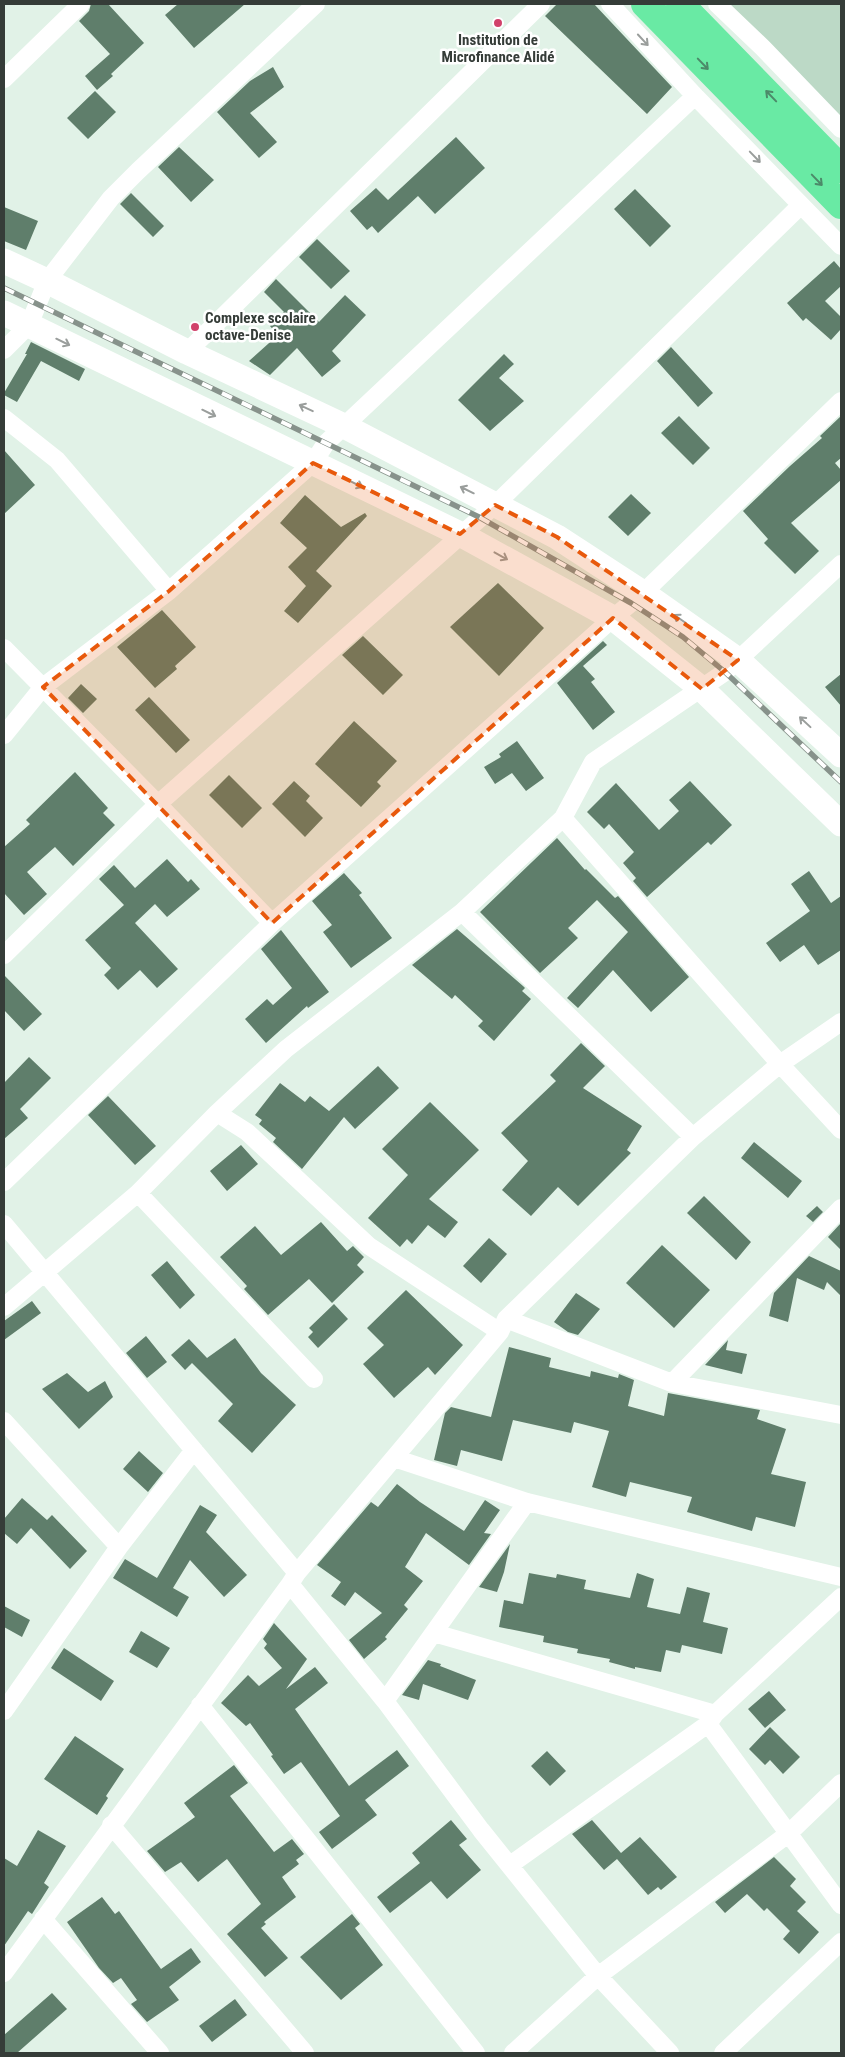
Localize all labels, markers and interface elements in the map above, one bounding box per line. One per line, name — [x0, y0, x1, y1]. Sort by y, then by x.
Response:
marker: Institution de Microfinance Alidé — [492, 17, 504, 29]
place label: Institution de Microfinance Alidé — [442, 31, 554, 66]
one-way arrow — [637, 33, 649, 46]
one-way arrow — [697, 57, 709, 70]
one-way arrow — [765, 91, 777, 103]
one-way arrow — [748, 151, 760, 163]
one-way arrow — [811, 174, 823, 186]
place label: Complexe scolaire octave-Denise — [205, 309, 316, 344]
marker: Complexe scolaire octave-Denise — [189, 321, 201, 333]
one-way arrow — [56, 337, 71, 347]
one-way arrow — [299, 403, 314, 413]
one-way arrow — [202, 408, 217, 418]
one-way arrow — [348, 480, 363, 489]
one-way arrow — [459, 485, 474, 495]
one-way arrow — [494, 551, 509, 561]
one-way arrow — [673, 614, 687, 624]
one-way arrow — [799, 716, 812, 728]

